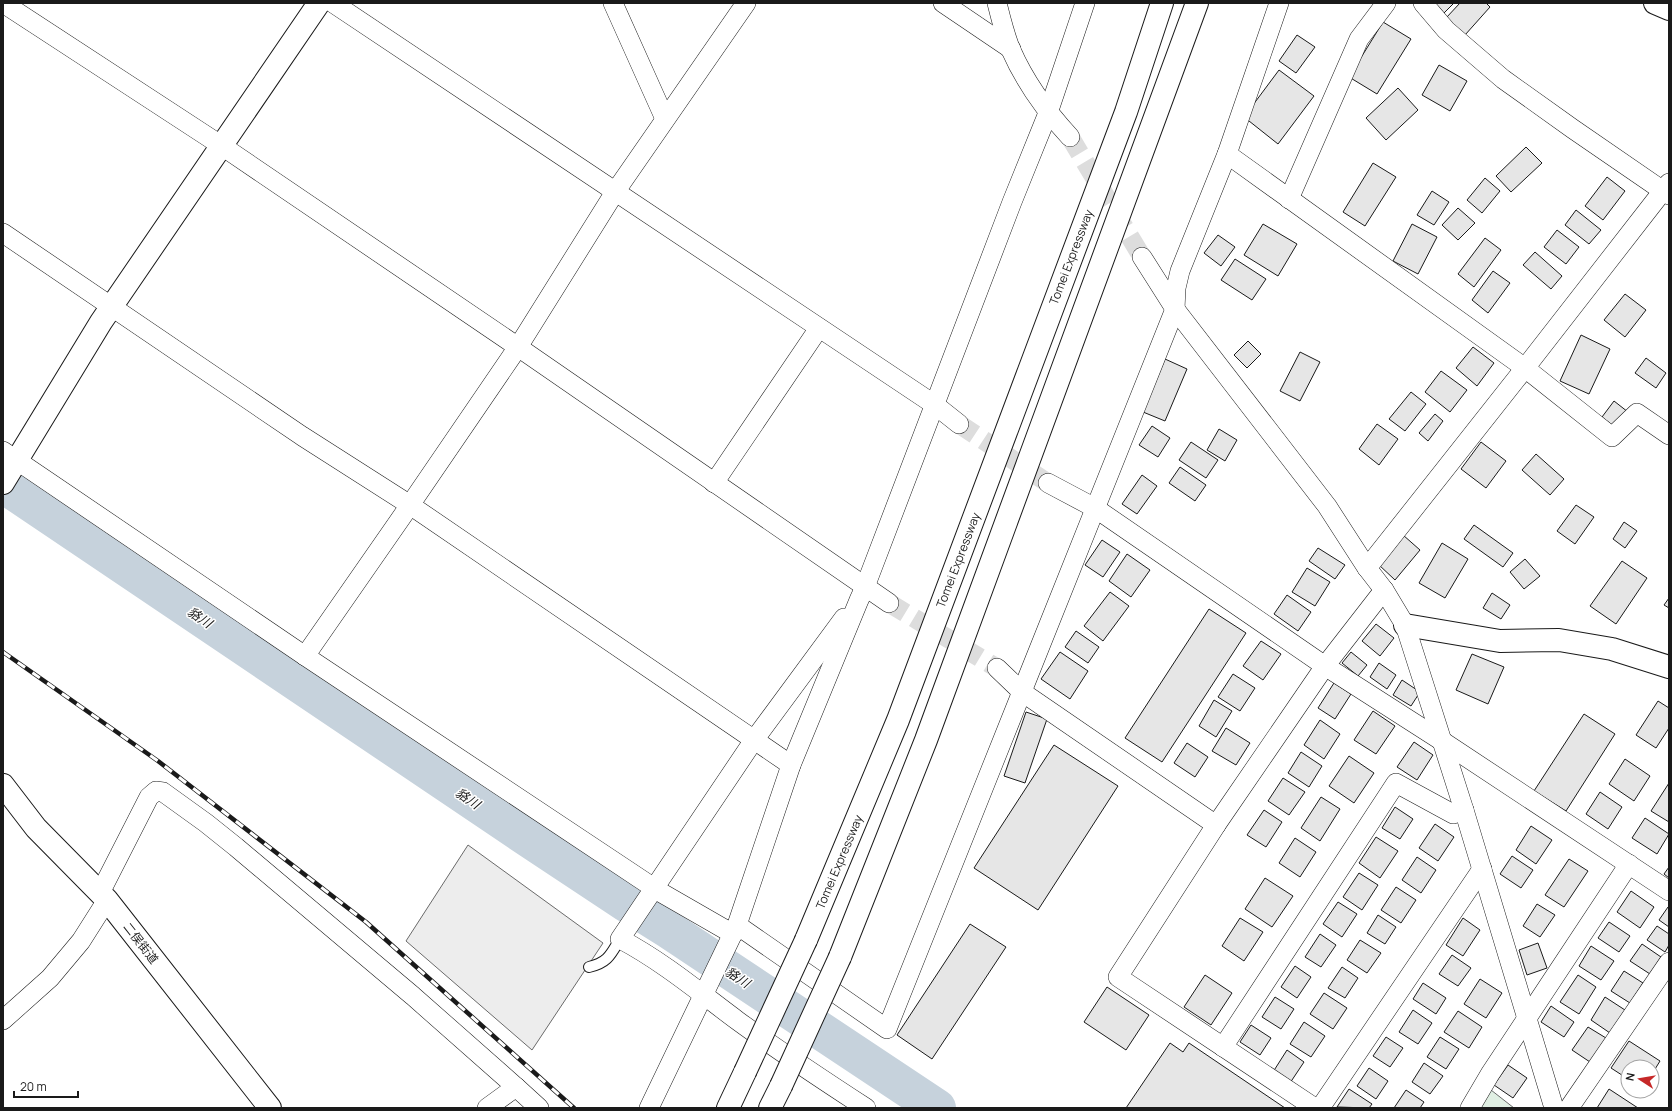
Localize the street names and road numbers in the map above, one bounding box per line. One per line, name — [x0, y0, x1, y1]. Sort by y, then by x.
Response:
street label: Tomei Expressway — [1045, 206, 1097, 307]
street label: Tomei Expressway — [932, 509, 984, 610]
street label: Tomei Expressway — [811, 812, 867, 912]
street label: 二俣街道 — [120, 919, 162, 967]

